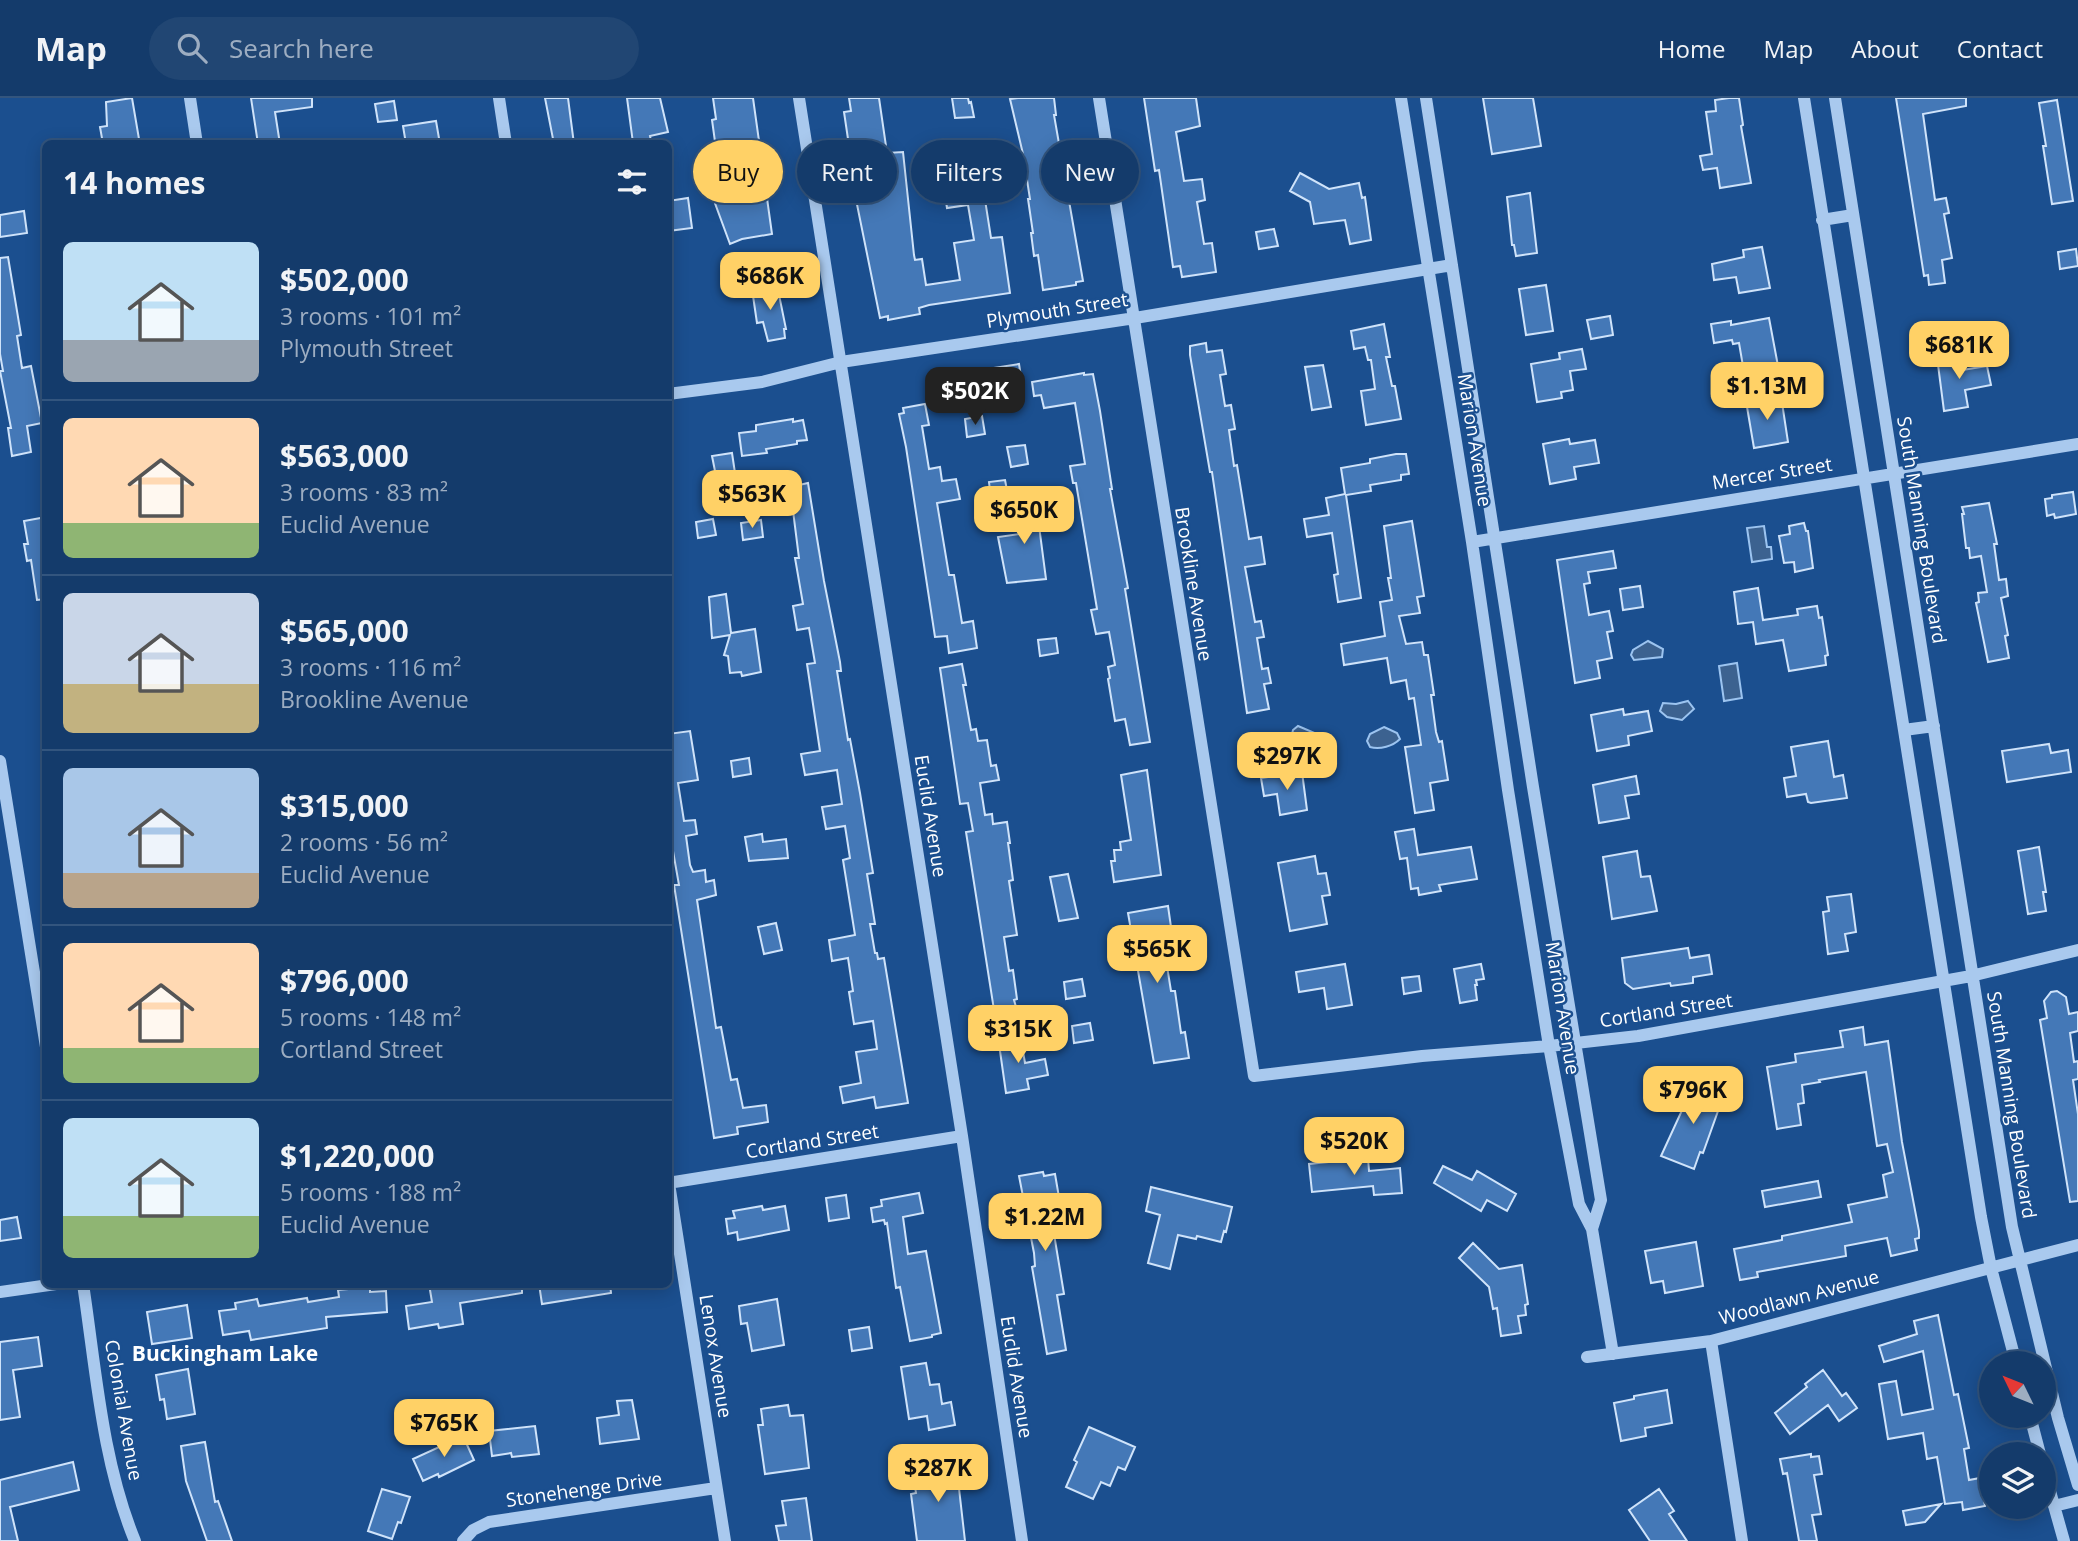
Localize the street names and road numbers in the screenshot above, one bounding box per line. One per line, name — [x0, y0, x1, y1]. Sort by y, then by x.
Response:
street label: Plymouth Street — [984, 286, 1130, 334]
street label: Marion Avenue — [1452, 372, 1498, 508]
street label: South Manning Boulevard — [1891, 414, 1953, 646]
street label: Mercer Street — [1710, 451, 1834, 495]
street label: Brookline Avenue — [1169, 505, 1219, 663]
street label: Euclid Avenue — [908, 753, 954, 879]
street label: Marion Avenue — [1540, 940, 1586, 1076]
street label: Cortland Street — [1598, 987, 1735, 1033]
street label: South Manning Boulevard — [1981, 989, 2043, 1221]
street label: Cortland Street — [744, 1118, 881, 1164]
street label: Woodlawn Avenue — [1716, 1263, 1882, 1331]
street label: Lenox Avenue — [693, 1292, 739, 1420]
street label: Euclid Avenue — [994, 1314, 1040, 1440]
street label: Colonial Avenue — [99, 1338, 149, 1482]
street label: Stonehenge Drive — [504, 1465, 664, 1513]

